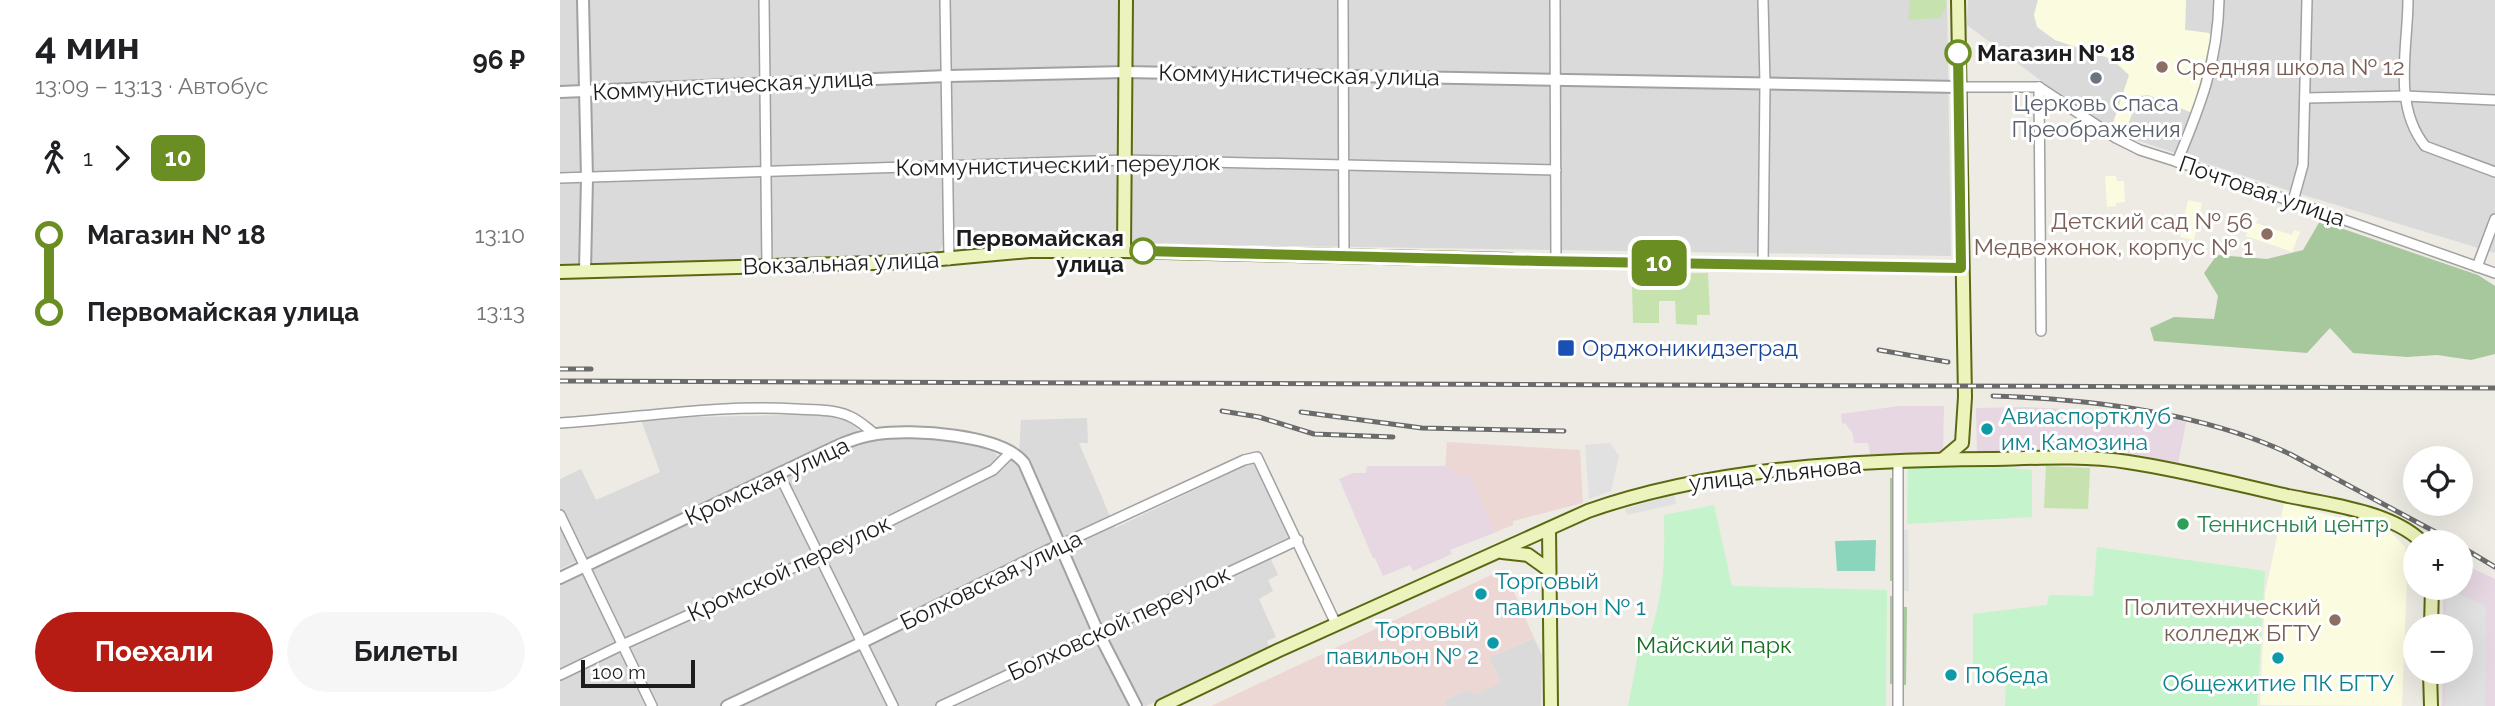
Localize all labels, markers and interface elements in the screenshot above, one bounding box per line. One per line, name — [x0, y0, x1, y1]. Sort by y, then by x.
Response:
text: 4 мин — [35, 23, 140, 68]
place label: Магазин № 18 — [1977, 39, 2135, 66]
marker: Магазин № 18 — [1945, 40, 1971, 66]
text: 96 ₽ — [473, 45, 525, 75]
place label: Средняя школа № 12 — [2176, 53, 2405, 80]
street label: Коммунистическая улица — [1158, 59, 1440, 90]
marker: Средняя школа № 12 — [2154, 59, 2170, 75]
street label: Коммунистическая улица — [592, 64, 874, 105]
marker: Церковь Спаса Преображения — [2088, 70, 2104, 86]
text: 13:09 – 13:13 · Автобус — [35, 72, 268, 99]
place label: Церковь Спаса Преображения — [2011, 89, 2181, 142]
icon: walk — [35, 139, 73, 177]
icon: forward — [103, 139, 141, 177]
text: 10 — [165, 143, 191, 172]
text: 1 — [83, 144, 93, 171]
street label: Коммунистический переулок — [895, 148, 1221, 181]
street label: Почтовая улица — [2176, 149, 2349, 232]
place label: Детский сад № 56 Медвежонок, корпус № 1 — [1974, 207, 2253, 260]
text: Магазин № 18 — [87, 220, 266, 250]
text: 13:10 — [475, 221, 525, 248]
place label: Первомайская улица — [956, 224, 1124, 277]
marker: Детский сад № 56 Медвежонок, корпус № 1 — [2259, 226, 2275, 242]
marker: Первомайская улица — [1130, 238, 1156, 264]
line badge: 10 — [1628, 240, 1690, 286]
street label: Вокзальная улица — [742, 246, 940, 279]
text: 10 — [1646, 248, 1672, 277]
text: Первомайская улица — [87, 297, 359, 327]
text: 13:13 — [476, 298, 525, 325]
place label: Орджоникидзеград — [1582, 334, 1798, 361]
marker: Орджоникидзеград — [1556, 338, 1576, 358]
place label: Авиаспортклуб им. Камозина — [2001, 402, 2171, 455]
marker: Авиаспортклуб им. Камозина — [1979, 421, 1995, 437]
street label: Кромская улица — [680, 431, 853, 530]
map controls — [2403, 446, 2473, 684]
button: locate — [2403, 446, 2473, 516]
street label: улица Ульянова — [1687, 451, 1863, 496]
street label: Кромской переулок — [683, 509, 895, 626]
place label: Теннисный центр — [2197, 510, 2389, 537]
marker: Теннисный центр — [2175, 516, 2191, 532]
street label: Болховская улица — [896, 524, 1086, 635]
button: + — [2403, 530, 2473, 600]
street label: Болховской переулок — [1004, 559, 1234, 686]
place label: Торговый павильон № 1 — [1495, 567, 1646, 620]
marker: Торговый павильон № 1 — [1473, 586, 1489, 602]
place label: Политехнический колледж БГТУ — [2124, 593, 2322, 646]
button: Поехали — [35, 612, 273, 692]
button: Билеты — [287, 612, 525, 692]
marker: Политехнический колледж БГТУ — [2327, 612, 2343, 628]
button: − — [2403, 614, 2473, 684]
place label: Торговый павильон № 2 — [1326, 616, 1479, 669]
park label: Майский парк — [1636, 631, 1792, 658]
marker: Торговый павильон № 2 — [1485, 635, 1501, 651]
marker: Общежитие ПК БГТУ — [2270, 650, 2286, 666]
scale bar — [581, 657, 695, 689]
text: 100 m — [592, 661, 646, 683]
place label: Победа — [1965, 661, 2048, 688]
marker: Победа — [1943, 667, 1959, 683]
place label: Общежитие ПК БГТУ — [2162, 669, 2394, 696]

